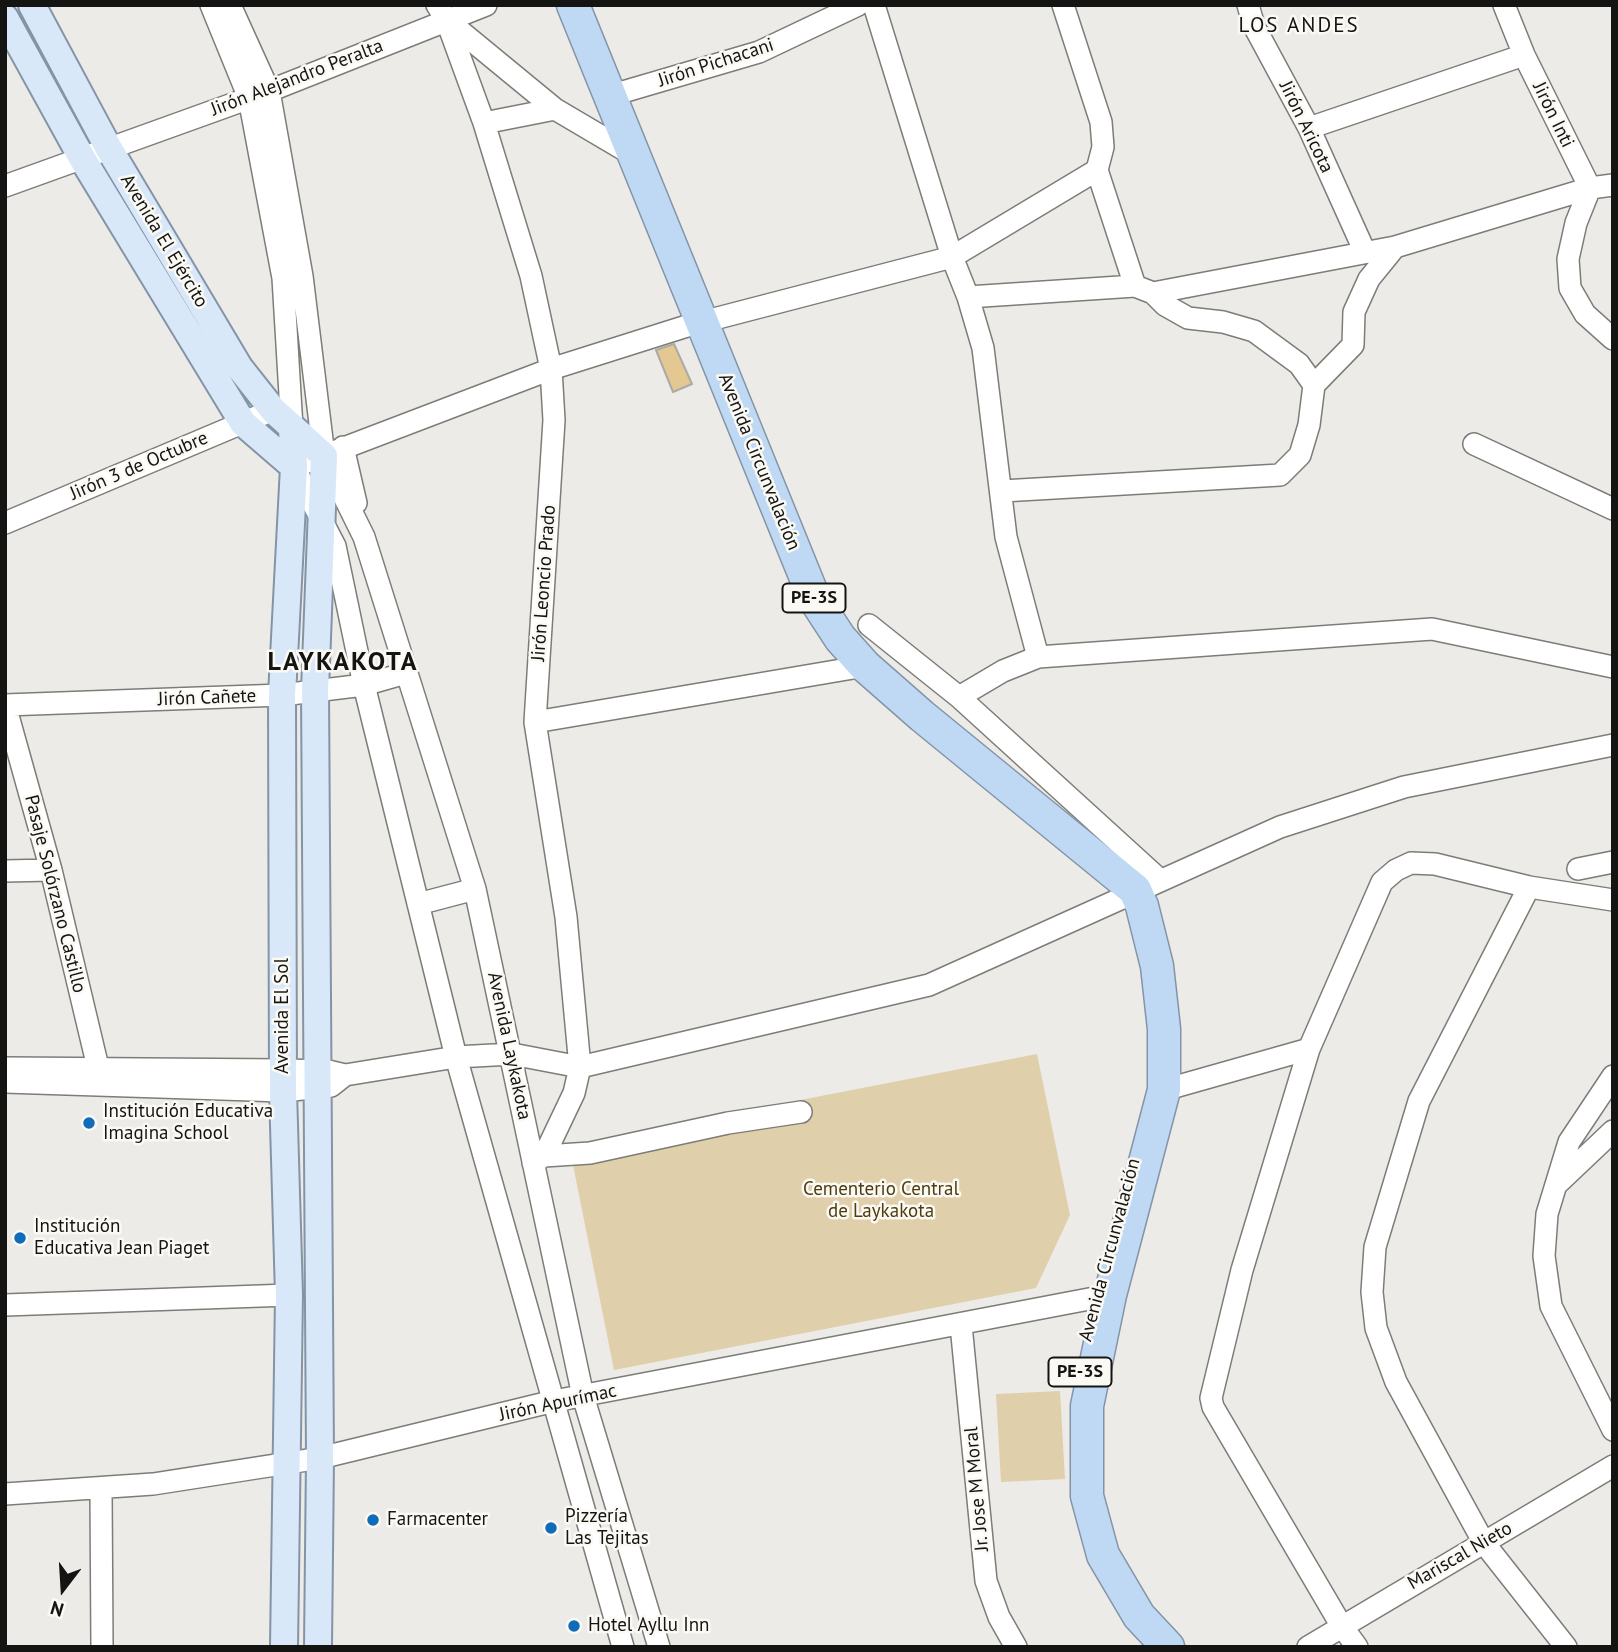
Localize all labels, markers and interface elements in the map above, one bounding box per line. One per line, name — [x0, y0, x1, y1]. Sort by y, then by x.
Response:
district label: LOS ANDES — [1240, 13, 1358, 39]
street label: Jirón Pichacani — [655, 34, 777, 92]
street label: Jirón Alejandro Peralta — [208, 35, 386, 121]
street label: Jirón Aricota — [1274, 77, 1338, 177]
street label: Jirón Inti — [1527, 78, 1579, 152]
street label: Avenida El Ejército — [115, 170, 213, 312]
street label: Avenida Circunvalación — [713, 370, 805, 554]
street label: Jirón 3 de Octubre — [67, 427, 211, 505]
street label: Jirón Leoncio Prado — [527, 504, 561, 662]
road number: PE-3S — [782, 584, 846, 612]
district label: LAYKAKOTA — [269, 647, 417, 679]
street label: Jirón Cañete — [157, 685, 257, 711]
street label: Pasaje Solórzano Castillo — [19, 793, 91, 995]
street label: Avenida El Sol — [272, 958, 294, 1074]
street label: Avenida Laykakota — [482, 970, 536, 1122]
place label: Institución Educativa Imagina School — [103, 1101, 273, 1145]
marker: Institución Educativa Imagina School — [81, 1115, 97, 1131]
street label: Avenida Circunvalación — [1075, 1156, 1145, 1344]
park label: Cementerio Central de Laykakota — [803, 1179, 959, 1223]
place label: Institución Educativa Jean Piaget — [34, 1216, 209, 1260]
marker: Institución Educativa Jean Piaget — [12, 1230, 28, 1246]
road number: PE-3S — [1048, 1358, 1112, 1386]
street label: Jirón Apurímac — [497, 1379, 619, 1427]
street label: Jr. Jose M Moral — [960, 1426, 994, 1552]
place label: Pizzería Las Tejitas — [565, 1506, 649, 1550]
place label: Farmacenter — [387, 1509, 488, 1531]
marker: Farmacenter — [365, 1512, 381, 1528]
street label: Mariscal Nieto — [1404, 1517, 1516, 1595]
marker: Pizzería Las Tejitas — [543, 1520, 559, 1536]
north arrow — [28, 1554, 98, 1624]
text: N — [47, 1596, 66, 1622]
place label: Hotel Ayllu Inn — [588, 1615, 709, 1637]
marker: Hotel Ayllu Inn — [566, 1618, 582, 1634]

